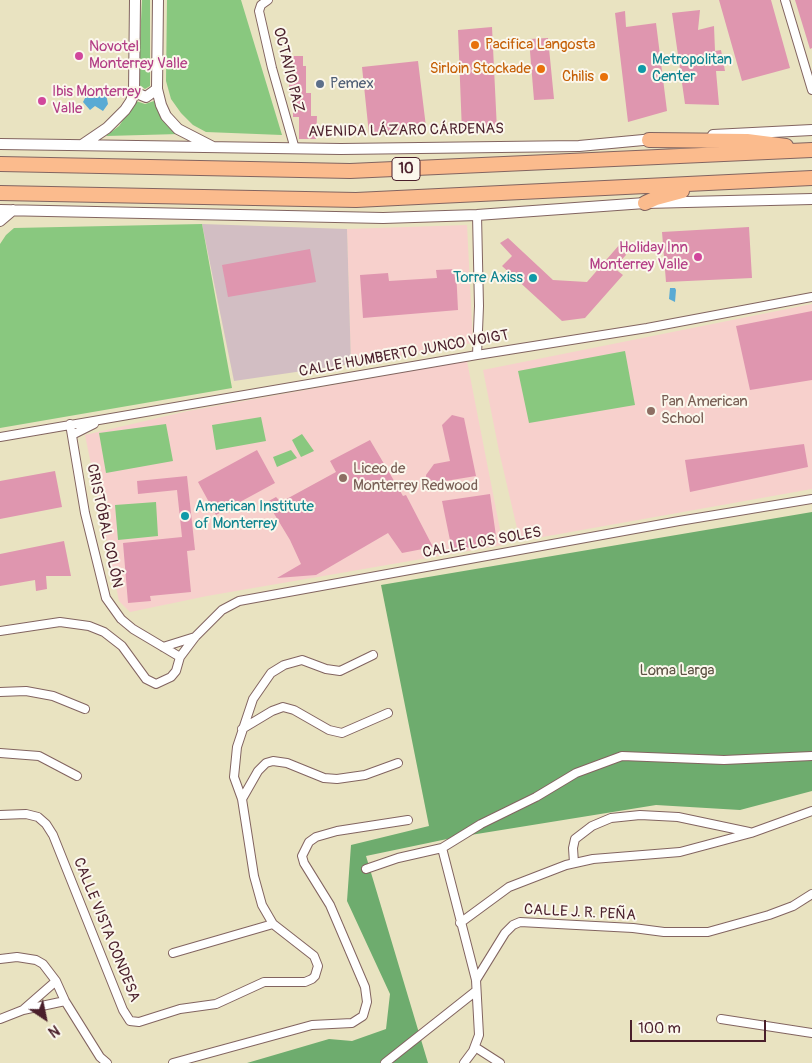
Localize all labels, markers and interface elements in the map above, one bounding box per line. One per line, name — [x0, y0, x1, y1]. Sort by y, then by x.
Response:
street label: OCTAVIO PAZ — [269, 26, 307, 114]
place label: Pacifica Langosta — [485, 36, 595, 54]
place label: Novotel Monterrey Valle — [89, 38, 187, 73]
marker: Pacifica Langosta — [469, 39, 481, 51]
marker: Novotel Monterrey Valle — [73, 50, 85, 62]
place label: Metropolitan Center — [652, 51, 732, 86]
place label: Sirloin Stockade — [430, 60, 531, 78]
marker: Sirloin Stockade — [535, 63, 547, 75]
marker: Metropolitan Center — [636, 63, 648, 75]
place label: Chilis — [562, 68, 594, 86]
marker: Chilis — [598, 71, 610, 83]
place label: Pemex — [330, 75, 374, 93]
marker: Pemex — [314, 78, 326, 90]
place label: Ibis Monterrey Valle — [52, 83, 141, 118]
marker: Ibis Monterrey Valle — [36, 95, 48, 107]
street label: AVENIDA LÁZARO CÁRDENAS — [308, 120, 504, 142]
road number: 10 — [392, 157, 420, 180]
place label: Holiday Inn Monterrey Valle — [590, 239, 688, 274]
marker: Holiday Inn Monterrey Valle — [692, 251, 704, 263]
place label: Torre Axiss — [453, 269, 523, 287]
marker: Torre Axiss — [527, 272, 539, 284]
street label: CALLE HUMBERTO JUNCO VOIGT — [298, 327, 510, 381]
place label: Pan American School — [661, 393, 748, 428]
marker: Pan American School — [645, 405, 657, 417]
place label: Liceo de Monterrey Redwood — [353, 460, 478, 495]
street label: CRISTÓBAL COLÓN — [82, 462, 126, 590]
marker: Liceo de Monterrey Redwood — [337, 472, 349, 484]
place label: American Institute of Monterrey — [195, 498, 314, 533]
marker: American Institute of Monterrey — [179, 510, 191, 522]
street label: CALLE LOS SOLES — [421, 524, 543, 562]
park label: Loma Larga — [640, 662, 714, 680]
street label: CALLE VISTA CONDESA — [69, 855, 143, 1005]
street label: CALLE J. R. PEÑA — [524, 901, 636, 925]
north arrow — [20, 993, 70, 1043]
scale bar — [632, 1010, 768, 1042]
text: 100 m — [638, 1019, 681, 1038]
text: N — [45, 1021, 62, 1041]

